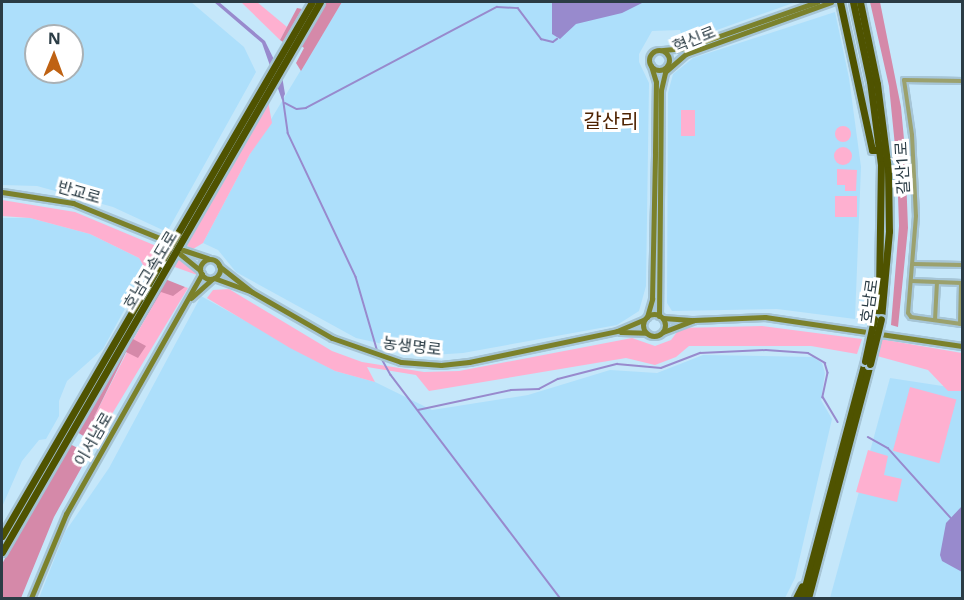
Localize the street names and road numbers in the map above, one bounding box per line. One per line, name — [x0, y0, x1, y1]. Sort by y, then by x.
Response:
street label: 혁신로 — [670, 22, 718, 56]
street label: 갈산1로 — [891, 141, 913, 195]
street label: 반교로 — [55, 177, 103, 207]
street label: 호남고속도로 — [119, 227, 181, 313]
street label: 호남로 — [856, 278, 882, 324]
street label: 농생명로 — [382, 333, 442, 359]
street label: 이서남로 — [70, 409, 116, 469]

